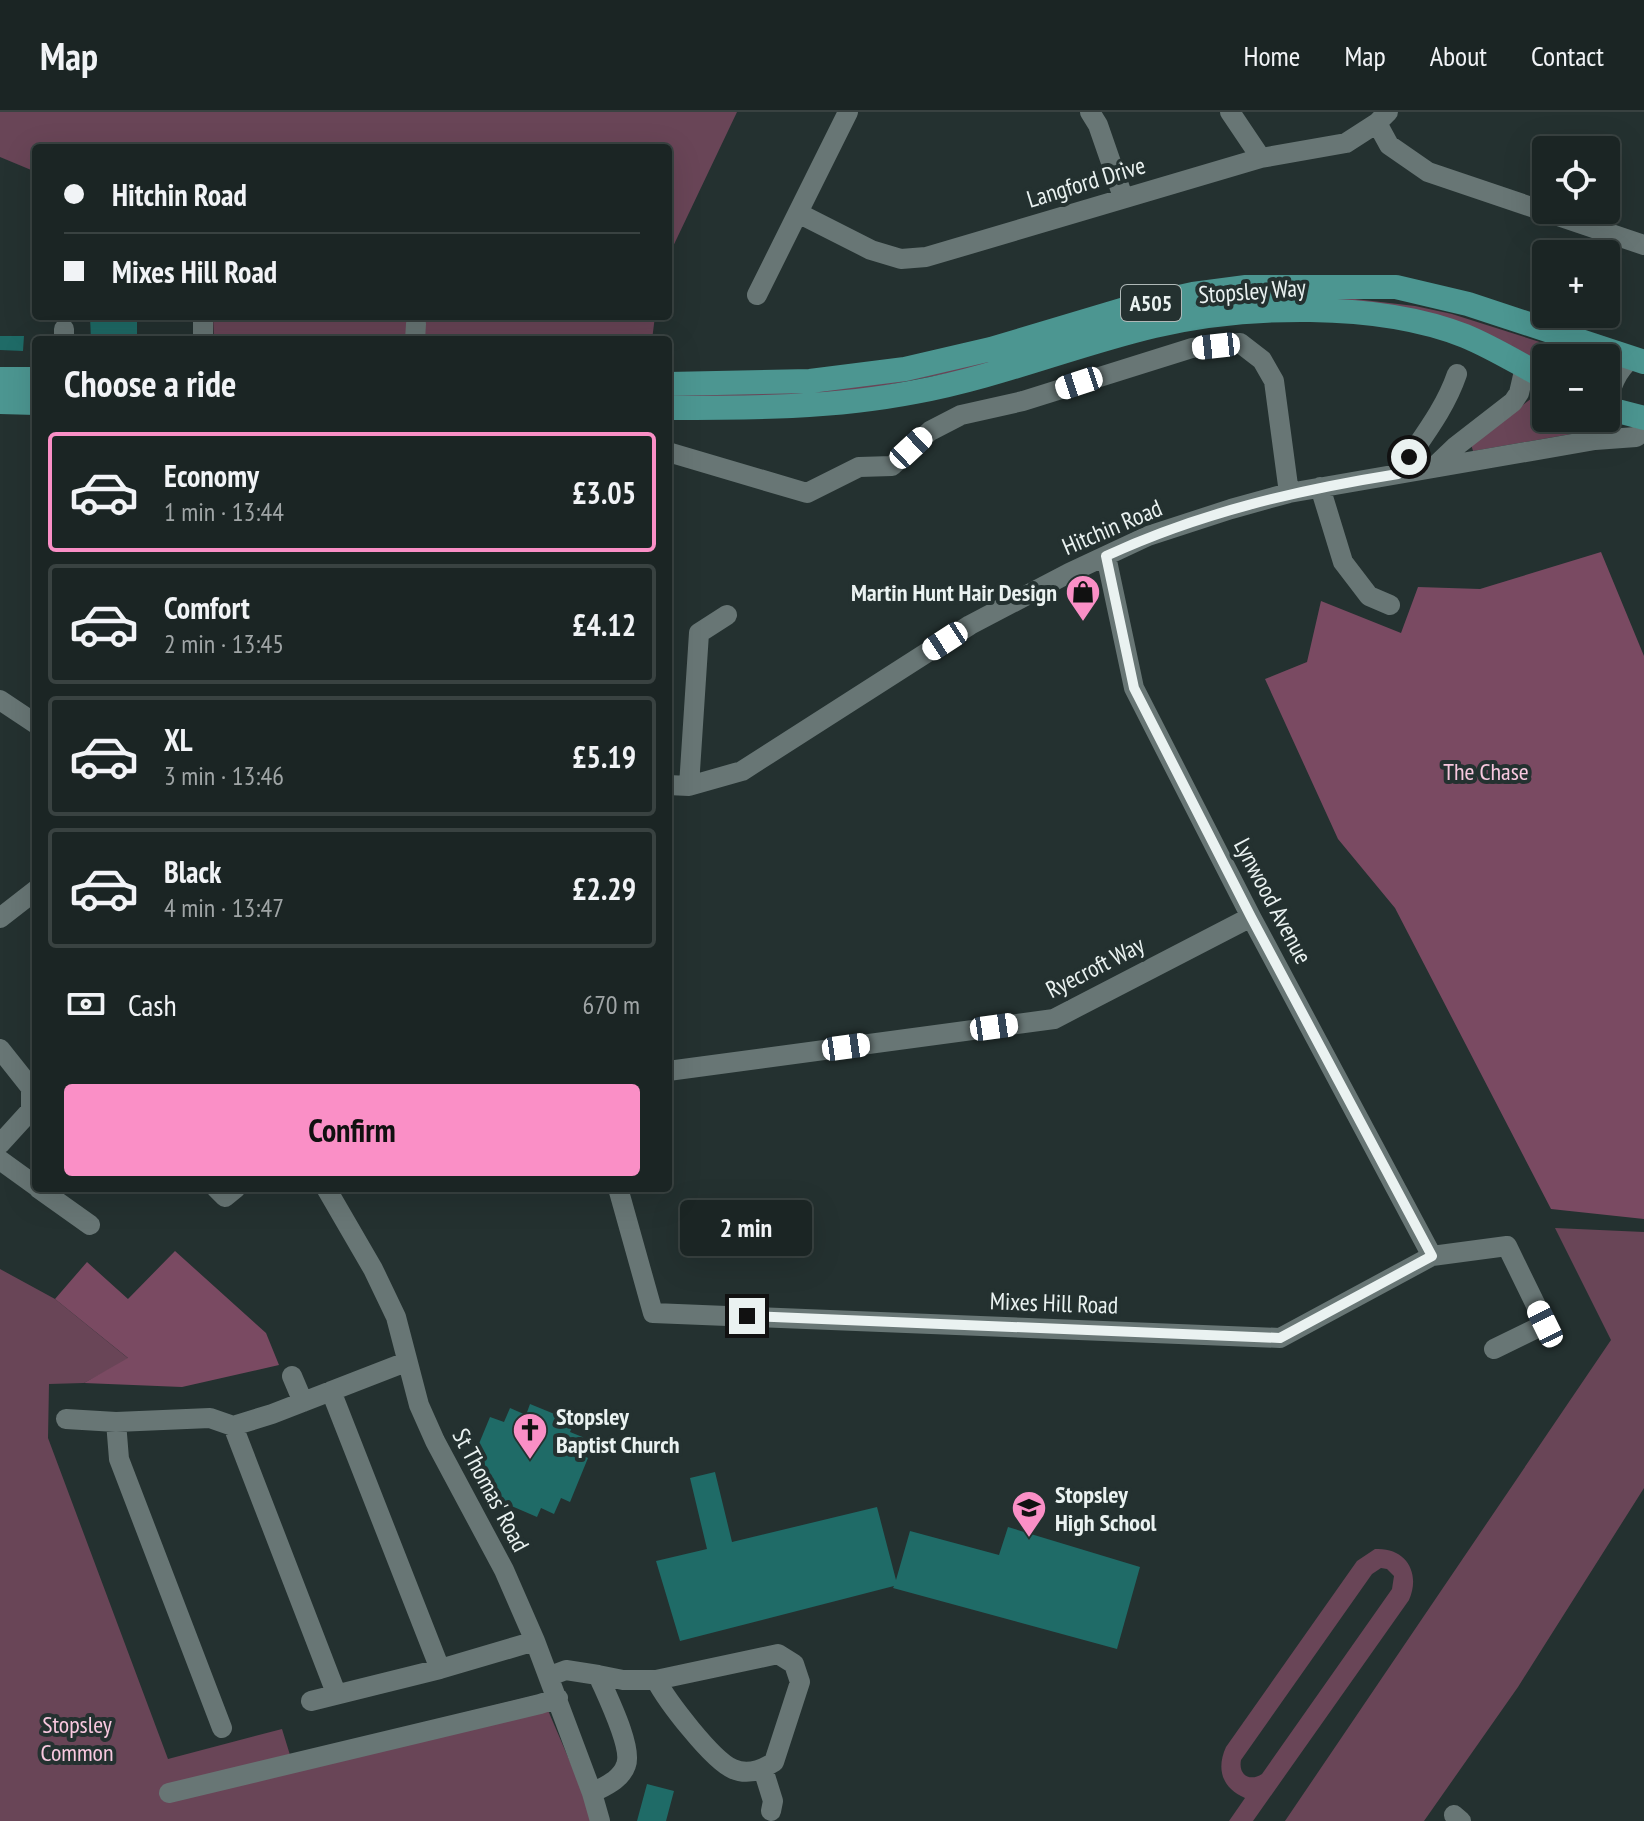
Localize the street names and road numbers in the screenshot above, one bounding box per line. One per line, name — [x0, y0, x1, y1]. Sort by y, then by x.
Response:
street label: Langford Drive — [1023, 149, 1149, 215]
street label: Stopsley Way — [1197, 272, 1307, 310]
road number: A505 — [1121, 285, 1181, 321]
street label: Hitchin Road — [1057, 492, 1167, 562]
street label: Lynwood Avenue — [1227, 833, 1319, 969]
street label: Ryecroft Way — [1041, 929, 1149, 1005]
street label: Mixes Hill Road — [989, 1285, 1119, 1321]
street label: St Thomas' Road — [446, 1423, 536, 1557]

